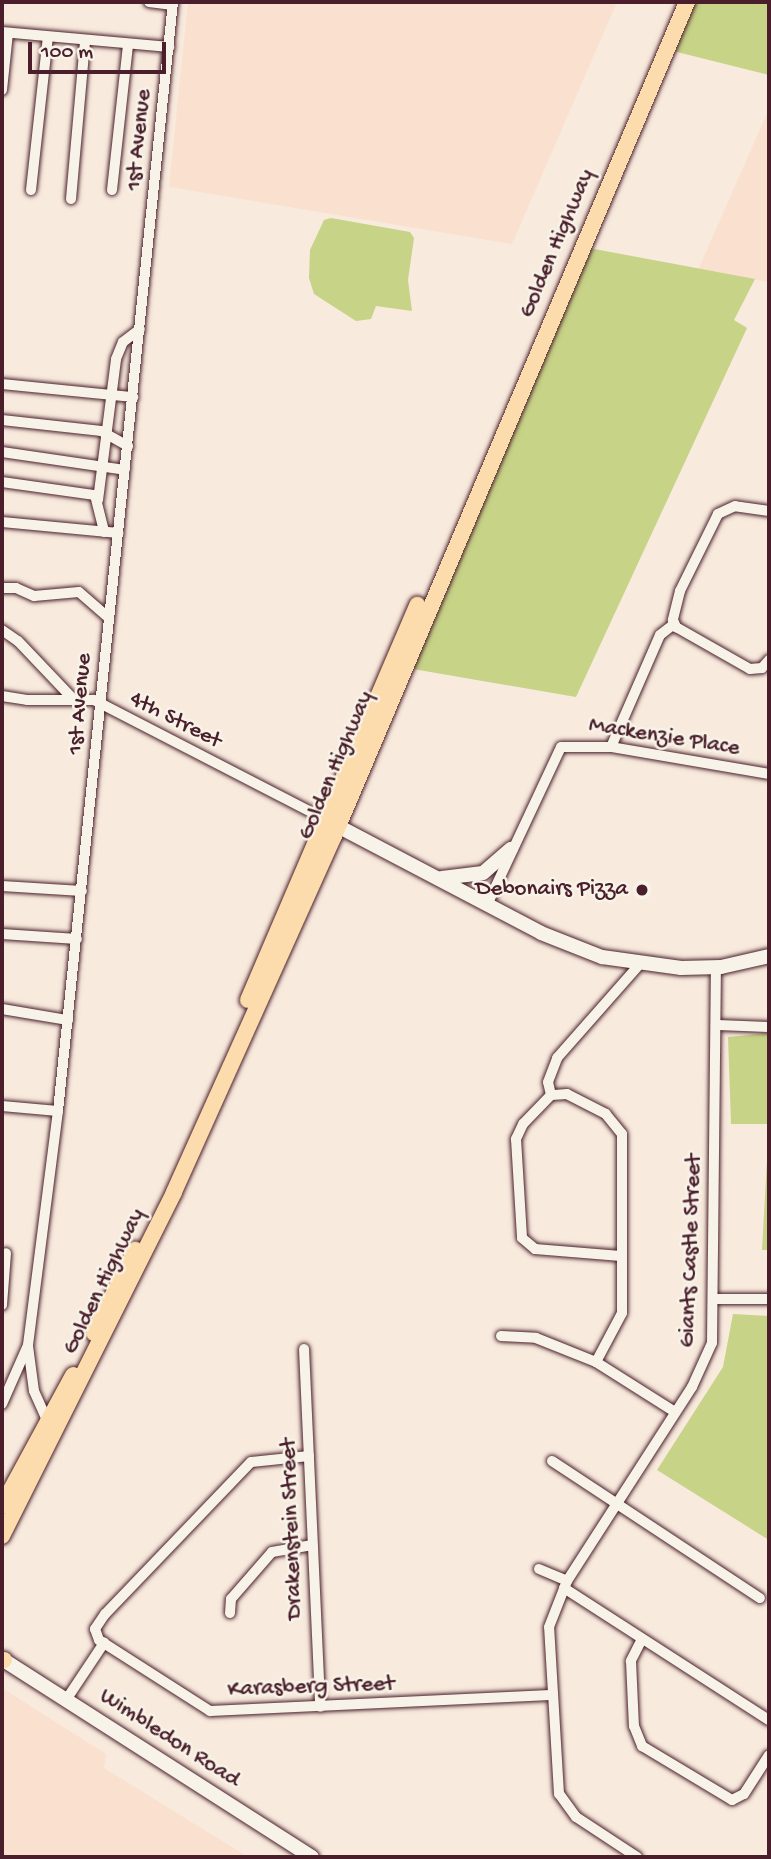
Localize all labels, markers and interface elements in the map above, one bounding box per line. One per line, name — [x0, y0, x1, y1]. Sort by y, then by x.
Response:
scale bar — [32, 28, 170, 72]
text: 100 m — [41, 41, 93, 66]
street label: 1st Avenue — [121, 88, 159, 192]
street label: Golden Highway — [514, 166, 602, 322]
street label: 1st Avenue — [63, 652, 99, 756]
street label: 4th Street — [124, 686, 226, 756]
street label: Golden Highway — [293, 688, 381, 844]
street label: Mackenzie Place — [587, 712, 741, 764]
place label: Debonairs Pizza — [476, 876, 628, 904]
marker: Debonairs Pizza — [634, 882, 650, 898]
street label: Giants Castle Street — [675, 1154, 709, 1348]
street label: Golden Highway — [58, 1205, 152, 1359]
street label: Drakenstein Street — [276, 1438, 310, 1620]
street label: Karasberg Street — [227, 1671, 395, 1705]
street label: Wimbledon Road — [94, 1683, 244, 1795]

